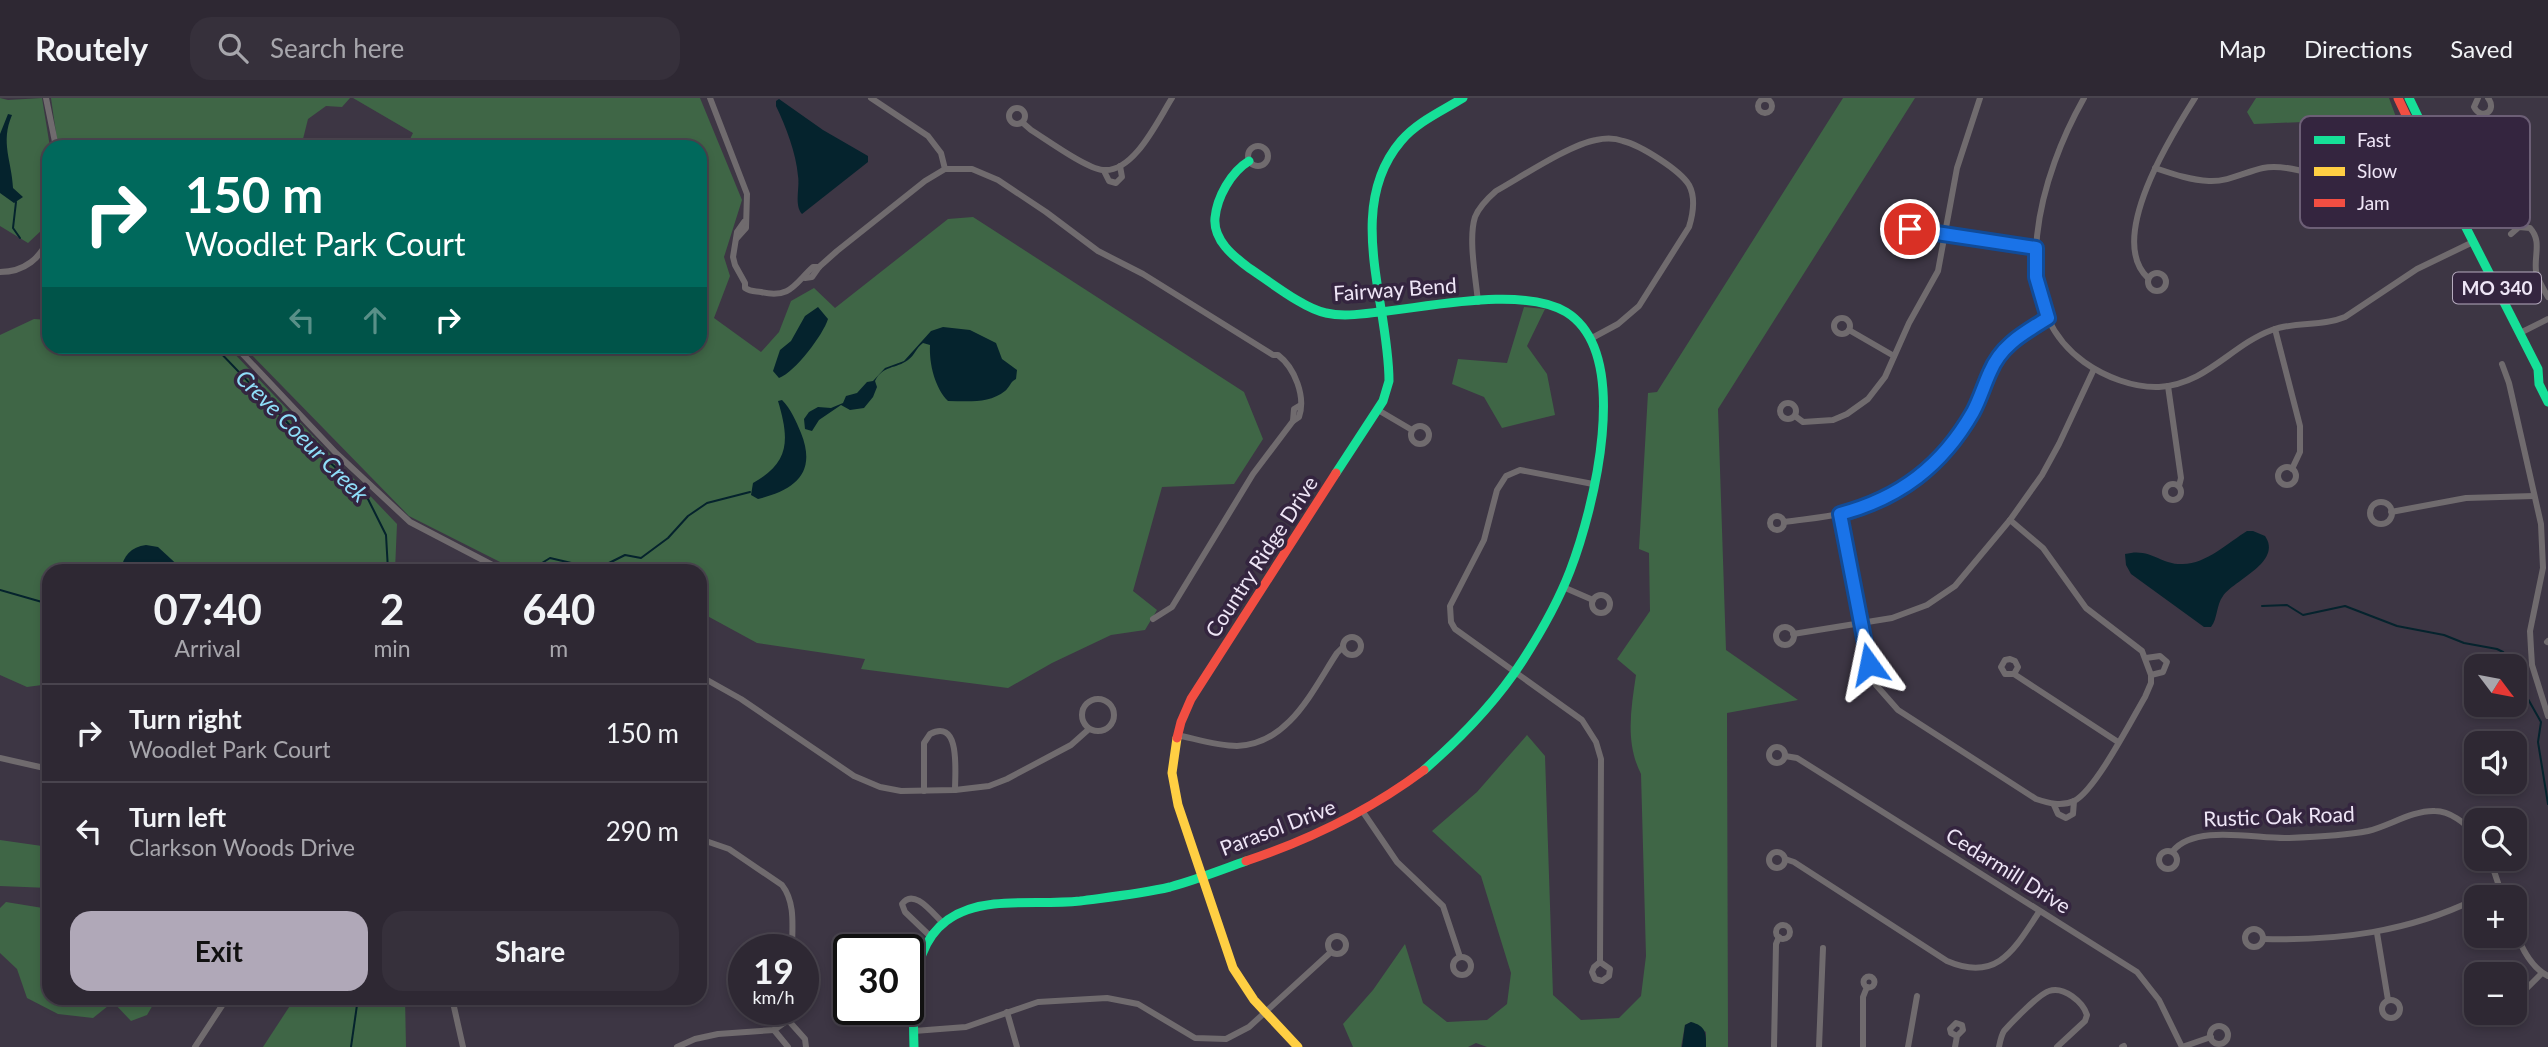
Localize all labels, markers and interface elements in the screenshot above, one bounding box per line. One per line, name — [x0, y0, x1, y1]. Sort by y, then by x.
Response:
search box — [190, 17, 680, 80]
text: Routely — [35, 28, 148, 68]
icon: search — [214, 29, 252, 67]
text: Search here — [270, 32, 404, 64]
text: Map — [2219, 34, 2266, 63]
text: Directions — [2304, 34, 2412, 63]
text: Saved — [2450, 34, 2513, 63]
legend — [2300, 116, 2530, 228]
text: Fast — [2357, 128, 2391, 151]
text: Slow — [2357, 159, 2397, 182]
text: 150 m — [185, 165, 323, 223]
icon: right — [70, 168, 161, 259]
text: Jam — [2357, 191, 2390, 214]
pin — [1880, 199, 1940, 259]
icon: arrive — [1891, 210, 1929, 248]
text: Woodlet Park Court — [185, 224, 465, 263]
street label: Fairway Bend — [1332, 272, 1457, 305]
road number: MO 340 — [2453, 272, 2541, 304]
icon: left — [283, 301, 321, 339]
icon: ahead — [356, 301, 394, 339]
icon: right — [429, 301, 467, 339]
water label: Creve Coeur Creek — [231, 363, 376, 508]
street label: Country Ridge Drive — [1199, 471, 1322, 641]
text: 07:40 — [154, 584, 262, 634]
text: 2 — [380, 584, 404, 634]
text: 640 — [522, 584, 595, 634]
position arrow — [1832, 627, 1906, 701]
text: Arrival — [175, 634, 241, 662]
text: min — [373, 634, 411, 662]
text: m — [549, 634, 568, 662]
north arrow — [2464, 654, 2527, 718]
map controls — [2464, 654, 2527, 1025]
text: Turn right — [129, 703, 242, 735]
icon: right — [70, 714, 108, 752]
text: 150 m — [606, 717, 679, 749]
button: sound — [2464, 731, 2527, 794]
text: Woodlet Park Court — [129, 735, 331, 763]
street label: Parasol Drive — [1216, 793, 1339, 860]
street label: Rustic Oak Road — [2203, 800, 2355, 831]
text: Turn left — [129, 801, 226, 833]
button: search — [2464, 808, 2527, 871]
icon: left — [70, 812, 108, 850]
text: 290 m — [606, 815, 679, 847]
street label: Cedarmill Drive — [1942, 821, 2076, 918]
text: Clarkson Woods Drive — [129, 833, 355, 861]
button: + — [2464, 885, 2527, 948]
button: Exit — [70, 911, 368, 991]
button: Share — [382, 911, 679, 991]
speed limit sign: 30 — [833, 934, 924, 1025]
text: 19 — [753, 949, 794, 991]
button: − — [2464, 962, 2527, 1025]
text: km/h — [752, 986, 795, 1008]

